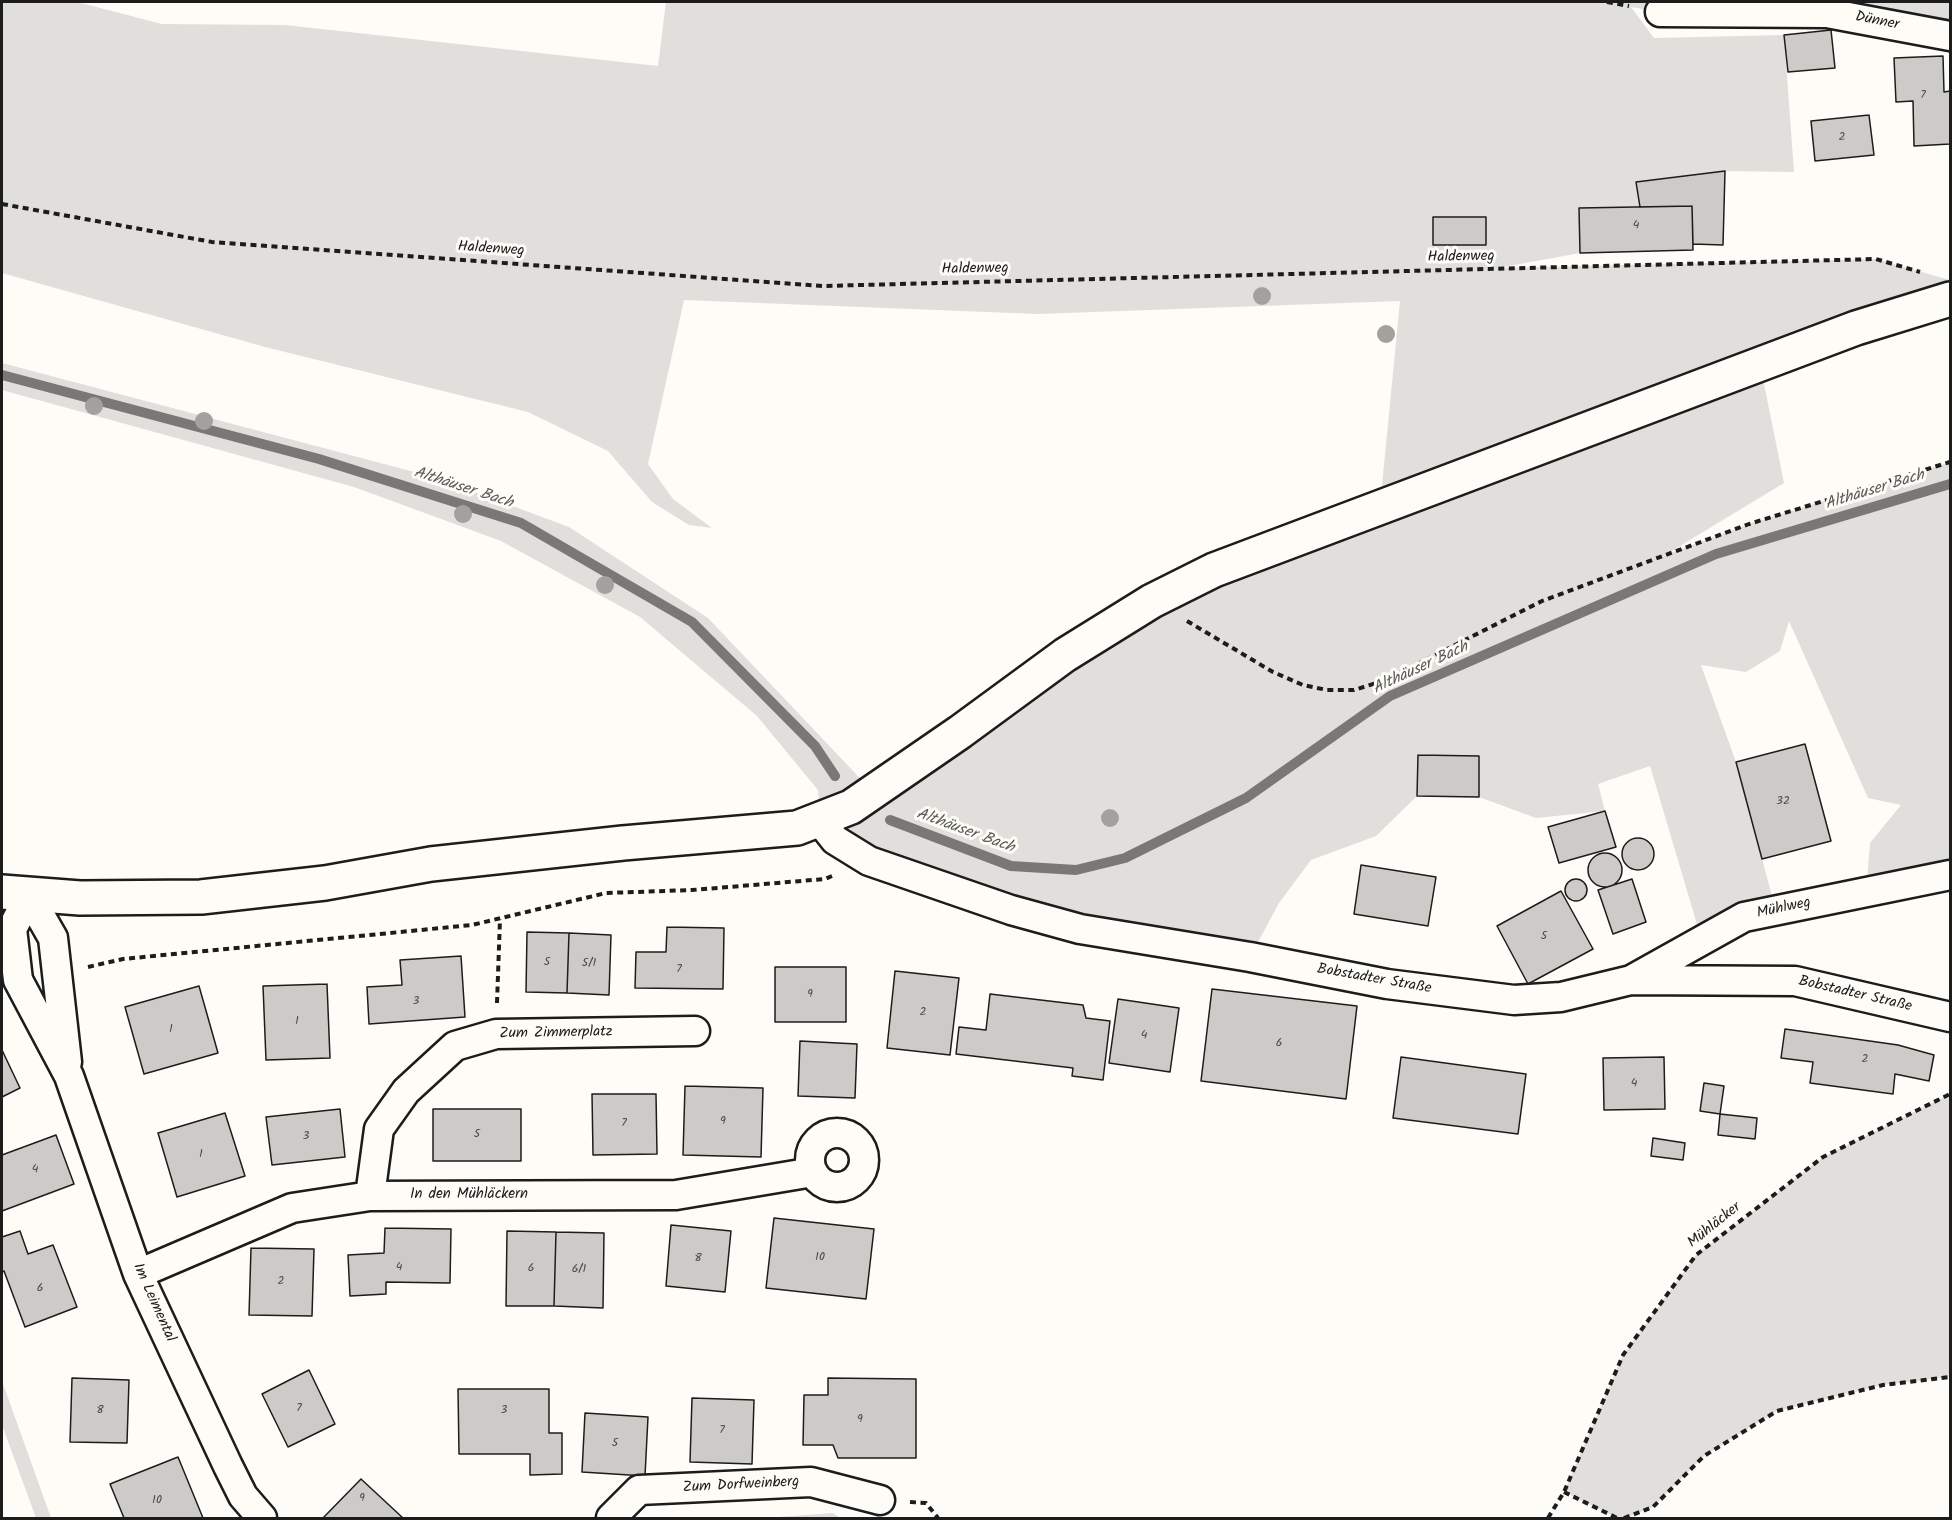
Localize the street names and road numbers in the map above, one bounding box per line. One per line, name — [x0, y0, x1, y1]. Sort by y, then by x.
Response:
street label: Dünner — [1853, 9, 1901, 35]
street label: Haldenweg — [457, 239, 525, 261]
street label: Haldenweg — [1427, 248, 1495, 268]
street label: Haldenweg — [941, 260, 1009, 280]
street label: Mühlweg — [1755, 895, 1813, 923]
street label: Bobstadter Straße — [1315, 961, 1433, 999]
street label: Bobstadter Straße — [1797, 973, 1913, 1017]
street label: Zum Zimmerplatz — [499, 1024, 613, 1044]
street label: In den Mühläckern — [410, 1186, 528, 1204]
street label: Mühläcker — [1685, 1199, 1745, 1253]
street label: Im Leimental — [128, 1261, 178, 1345]
street label: Zum Dorfweinberg — [682, 1474, 800, 1498]

